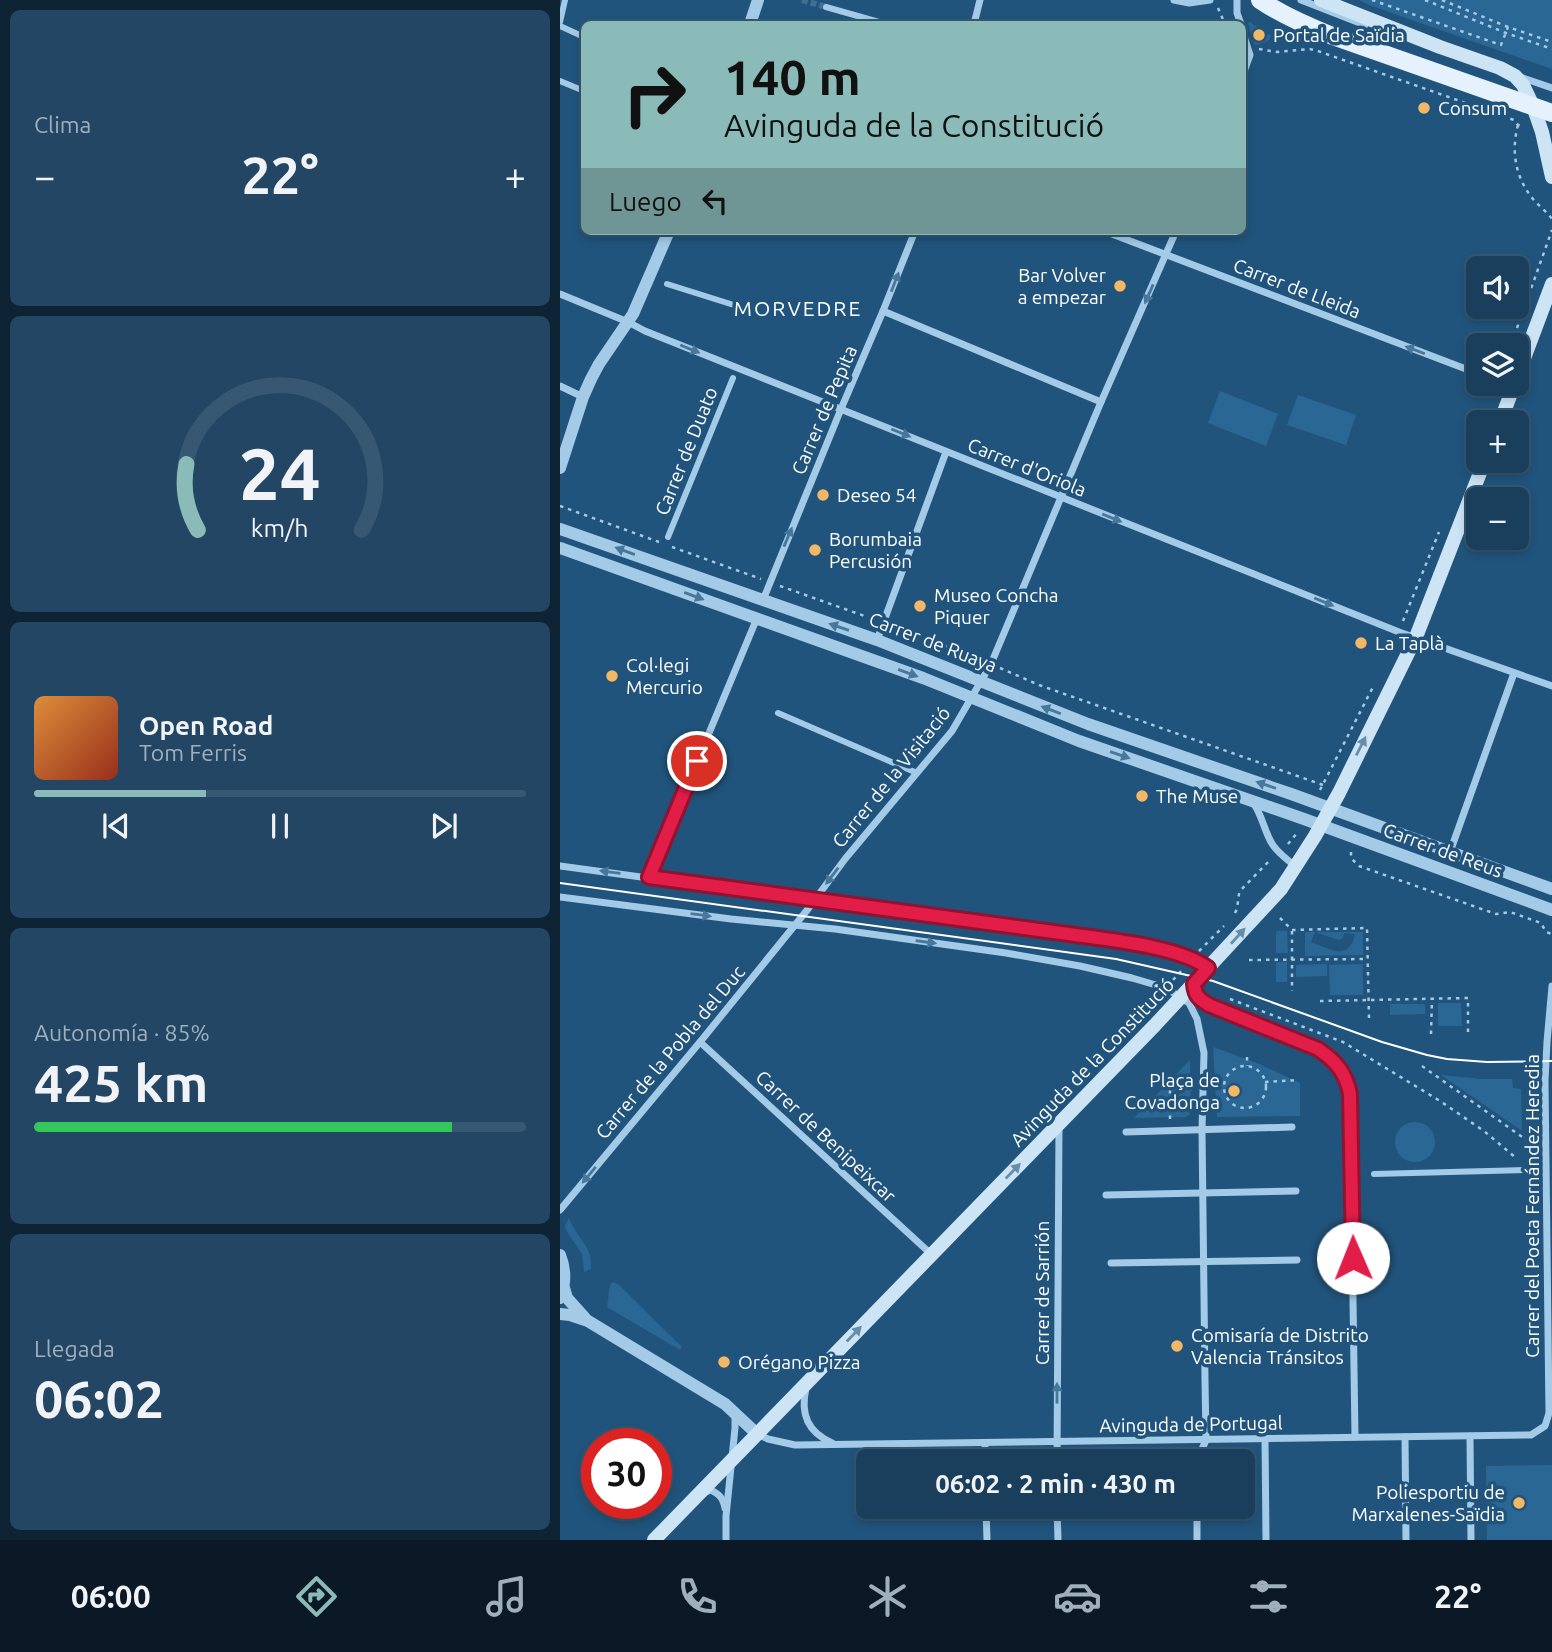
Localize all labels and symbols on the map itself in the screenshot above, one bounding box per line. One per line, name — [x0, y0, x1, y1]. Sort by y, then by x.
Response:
place label: Portal de Saïdia — [1273, 24, 1405, 46]
marker: Portal de Saïdia — [1251, 27, 1267, 43]
place label: Consum — [1438, 97, 1507, 119]
marker: Consum — [1416, 100, 1432, 116]
street label: Carrer de Lleida — [1230, 254, 1364, 322]
place label: Bar Volver a empezar — [1018, 264, 1106, 308]
one-way arrow — [889, 271, 900, 292]
marker: Bar Volver a empezar — [1112, 278, 1128, 294]
one-way arrow — [1143, 283, 1154, 304]
district label: MORVEDRE — [734, 296, 862, 320]
street label: Carrer de Pepita — [787, 342, 861, 478]
one-way arrow — [680, 344, 701, 355]
one-way arrow — [1404, 344, 1425, 355]
street label: Carrer de Duato — [650, 384, 722, 518]
one-way arrow — [891, 428, 912, 439]
street label: Carrer d'Oriola — [965, 433, 1089, 501]
place label: Deseo 54 — [837, 484, 917, 506]
marker: Deseo 54 — [815, 487, 831, 503]
one-way arrow — [1102, 513, 1123, 524]
one-way arrow — [782, 527, 794, 547]
place label: Borumbaia Percusión — [829, 528, 922, 572]
marker: Borumbaia Percusión — [807, 542, 823, 558]
one-way arrow — [614, 545, 635, 556]
place label: Museo Concha Piquer — [934, 584, 1059, 628]
one-way arrow — [683, 591, 704, 602]
one-way arrow — [1313, 597, 1334, 608]
marker: Museo Concha Piquer — [912, 598, 928, 614]
street label: Carrer de Ruaya — [866, 608, 1000, 676]
one-way arrow — [828, 621, 849, 632]
place label: La Taplà — [1375, 632, 1444, 654]
marker: La Taplà — [1353, 635, 1369, 651]
place label: Col·legi Mercurio — [626, 654, 703, 698]
one-way arrow — [897, 667, 918, 678]
marker: Col·legi Mercurio — [604, 668, 620, 684]
street label: Carrer de la Visitació — [827, 702, 955, 852]
one-way arrow — [1040, 705, 1061, 716]
pin — [667, 731, 727, 791]
one-way arrow — [1356, 736, 1367, 756]
one-way arrow — [1109, 750, 1130, 761]
one-way arrow — [1255, 779, 1276, 790]
place label: The Muse — [1156, 785, 1238, 807]
marker: The Muse — [1134, 788, 1150, 804]
street label: Carrer de Reus — [1380, 818, 1506, 882]
one-way arrow — [599, 867, 621, 878]
one-way arrow — [826, 867, 840, 885]
one-way arrow — [690, 910, 712, 921]
one-way arrow — [1230, 927, 1245, 944]
one-way arrow — [916, 936, 938, 947]
street label: Carrer de la Pobla del Duc — [591, 961, 749, 1143]
street label: Avinguda de la Constitució — [1006, 973, 1178, 1151]
street label: Carrer del Poeta Fernández Heredia — [1521, 1054, 1543, 1358]
street label: Carrer de Benipeixcar — [752, 1065, 900, 1207]
place label: Plaça de Covadonga — [1125, 1069, 1220, 1113]
marker: Plaça de Covadonga — [1226, 1083, 1242, 1099]
one-way arrow — [1005, 1163, 1021, 1180]
one-way arrow — [582, 1166, 597, 1183]
street label: Carrer de Sarrión — [1031, 1221, 1053, 1365]
position arrow — [1316, 1221, 1390, 1295]
place label: Comisaría de Distrito Valencia Tránsitos — [1191, 1324, 1369, 1368]
one-way arrow — [846, 1326, 862, 1343]
marker: Comisaría de Distrito Valencia Tránsitos — [1169, 1338, 1185, 1354]
place label: Orégano Pizza — [738, 1351, 861, 1373]
marker: Orégano Pizza — [716, 1354, 732, 1370]
one-way arrow — [1051, 1382, 1063, 1404]
street label: Avinguda de Portugal — [1099, 1411, 1283, 1437]
speed limit sign: 30 — [581, 1428, 672, 1519]
place label: Poliesportiu de Marxalenes-Saïdia — [1352, 1481, 1505, 1525]
marker: Poliesportiu de Marxalenes-Saïdia — [1511, 1495, 1527, 1511]

